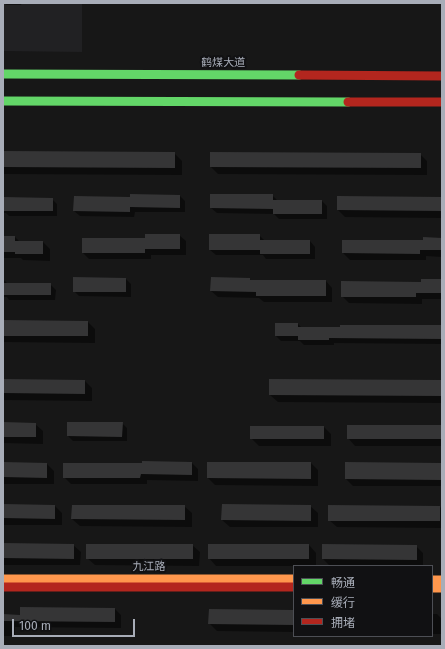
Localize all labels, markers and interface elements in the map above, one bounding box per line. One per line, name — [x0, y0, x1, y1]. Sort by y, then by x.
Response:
street label: 鹤煤大道 — [201, 56, 245, 70]
street label: 九江路 — [133, 560, 165, 574]
legend — [293, 565, 433, 637]
text: 畅通 — [331, 576, 355, 590]
text: 缓行 — [331, 596, 355, 610]
scale bar — [14, 611, 137, 637]
text: 拥堵 — [331, 616, 355, 630]
text: 100 m — [19, 619, 51, 633]

